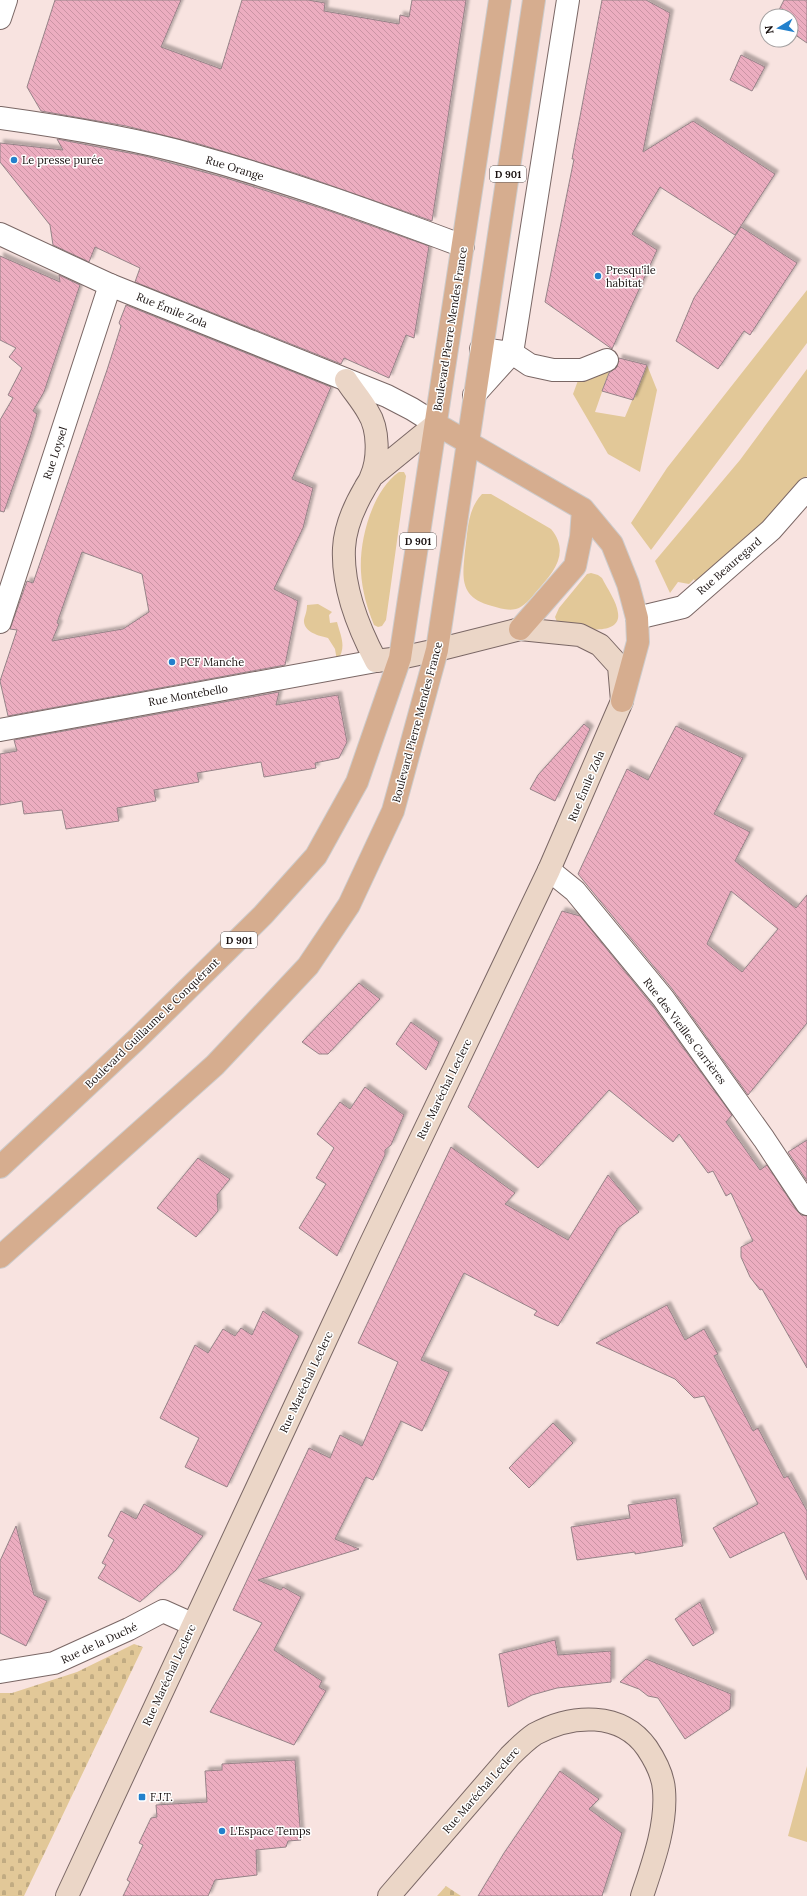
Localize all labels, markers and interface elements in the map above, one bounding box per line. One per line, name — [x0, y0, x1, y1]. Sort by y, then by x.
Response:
north arrow — [759, 8, 799, 48]
text: N — [761, 24, 777, 35]
place label: Le presse purée — [22, 153, 103, 167]
street label: Rue Orange — [204, 153, 266, 183]
marker: Le presse purée — [9, 155, 19, 165]
road number: D 901 — [490, 166, 526, 182]
street label: Boulevard Pierre Mendes France — [430, 246, 470, 412]
place label: Presqu'île habitat — [606, 263, 656, 290]
marker: Presqu'île habitat — [593, 271, 603, 281]
street label: Rue Émile Zola — [134, 289, 210, 331]
street label: Rue Loysel — [40, 425, 70, 481]
road number: D 901 — [400, 533, 436, 549]
street label: Rue Beauregard — [694, 534, 764, 598]
street label: Boulevard Pierre Mendes France — [389, 640, 445, 804]
place label: PCF Manche — [180, 655, 244, 669]
marker: PCF Manche — [167, 657, 177, 667]
street label: Rue Montebello — [147, 681, 229, 709]
street label: Rue Émile Zola — [565, 748, 607, 824]
road number: D 901 — [221, 932, 257, 948]
street label: Boulevard Guillaume le Conquérant — [82, 954, 223, 1091]
street label: Rue des Vieilles Carrières — [640, 975, 730, 1087]
street label: Rue Maréchal Leclerc — [414, 1036, 475, 1142]
street label: Rue Maréchal Leclerc — [276, 1329, 336, 1435]
street label: Rue de la Duché — [59, 1619, 139, 1667]
street label: Rue Maréchal Leclerc — [139, 1622, 199, 1728]
street label: Rue Maréchal Leclerc — [440, 1744, 523, 1836]
place label: F.J.T. — [150, 1790, 173, 1804]
marker: F.J.T. — [137, 1792, 147, 1802]
place label: L'Espace Temps — [230, 1824, 311, 1838]
marker: L'Espace Temps — [217, 1826, 227, 1836]

